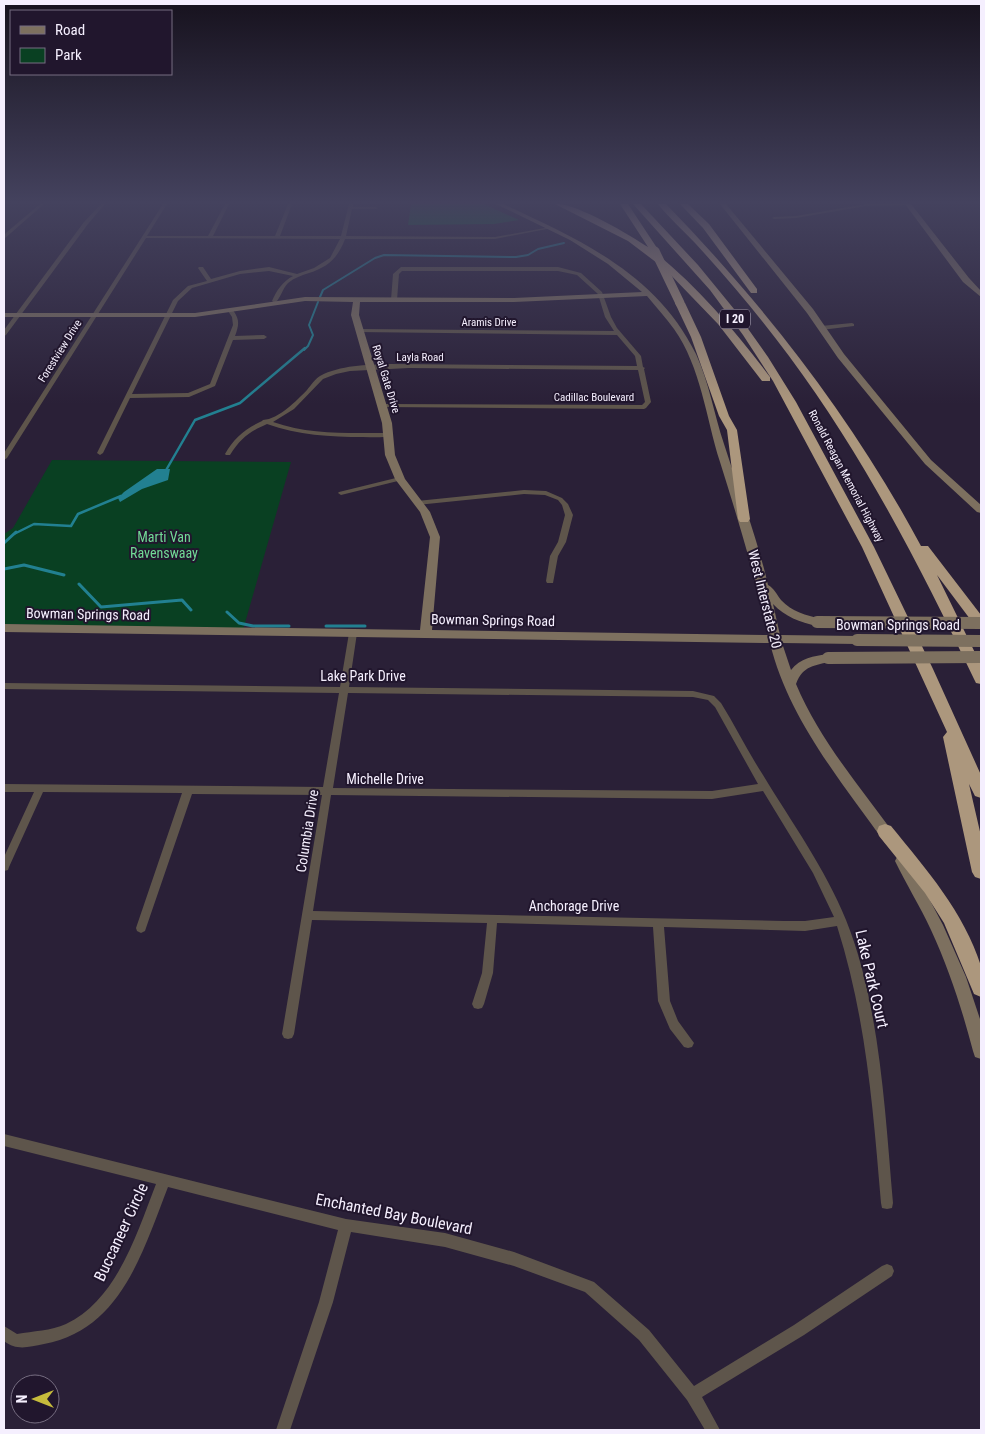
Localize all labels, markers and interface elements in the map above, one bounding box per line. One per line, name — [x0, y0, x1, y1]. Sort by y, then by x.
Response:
legend — [10, 10, 172, 75]
text: Road — [55, 21, 85, 39]
text: Park — [55, 46, 82, 64]
road number: I 20 — [720, 310, 750, 328]
street label: Aramis Drive — [461, 316, 517, 329]
street label: Forestview Drive — [36, 317, 84, 385]
street label: Royal Gate Drive — [369, 343, 403, 415]
street label: Layla Road — [396, 351, 444, 364]
street label: Cadillac Boulevard — [554, 391, 634, 404]
street label: Ronald Reagan Memorial Highway — [806, 408, 887, 545]
park label: Marti Van Ravenswaay — [130, 529, 198, 561]
street label: West Interstate 20 — [745, 548, 785, 650]
street label: Bowman Springs Road — [26, 605, 150, 623]
street label: Bowman Springs Road — [431, 611, 555, 629]
street label: Bowman Springs Road — [836, 617, 960, 633]
street label: Lake Park Drive — [320, 668, 406, 684]
street label: Michelle Drive — [346, 771, 424, 787]
street label: Columbia Drive — [293, 788, 321, 873]
street label: Anchorage Drive — [529, 898, 620, 914]
street label: Lake Park Court — [851, 928, 893, 1030]
street label: Buccaneer Circle — [90, 1180, 152, 1284]
street label: Enchanted Bay Boulevard — [314, 1189, 474, 1239]
north arrow — [10, 1374, 60, 1424]
text: N — [14, 1395, 30, 1403]

